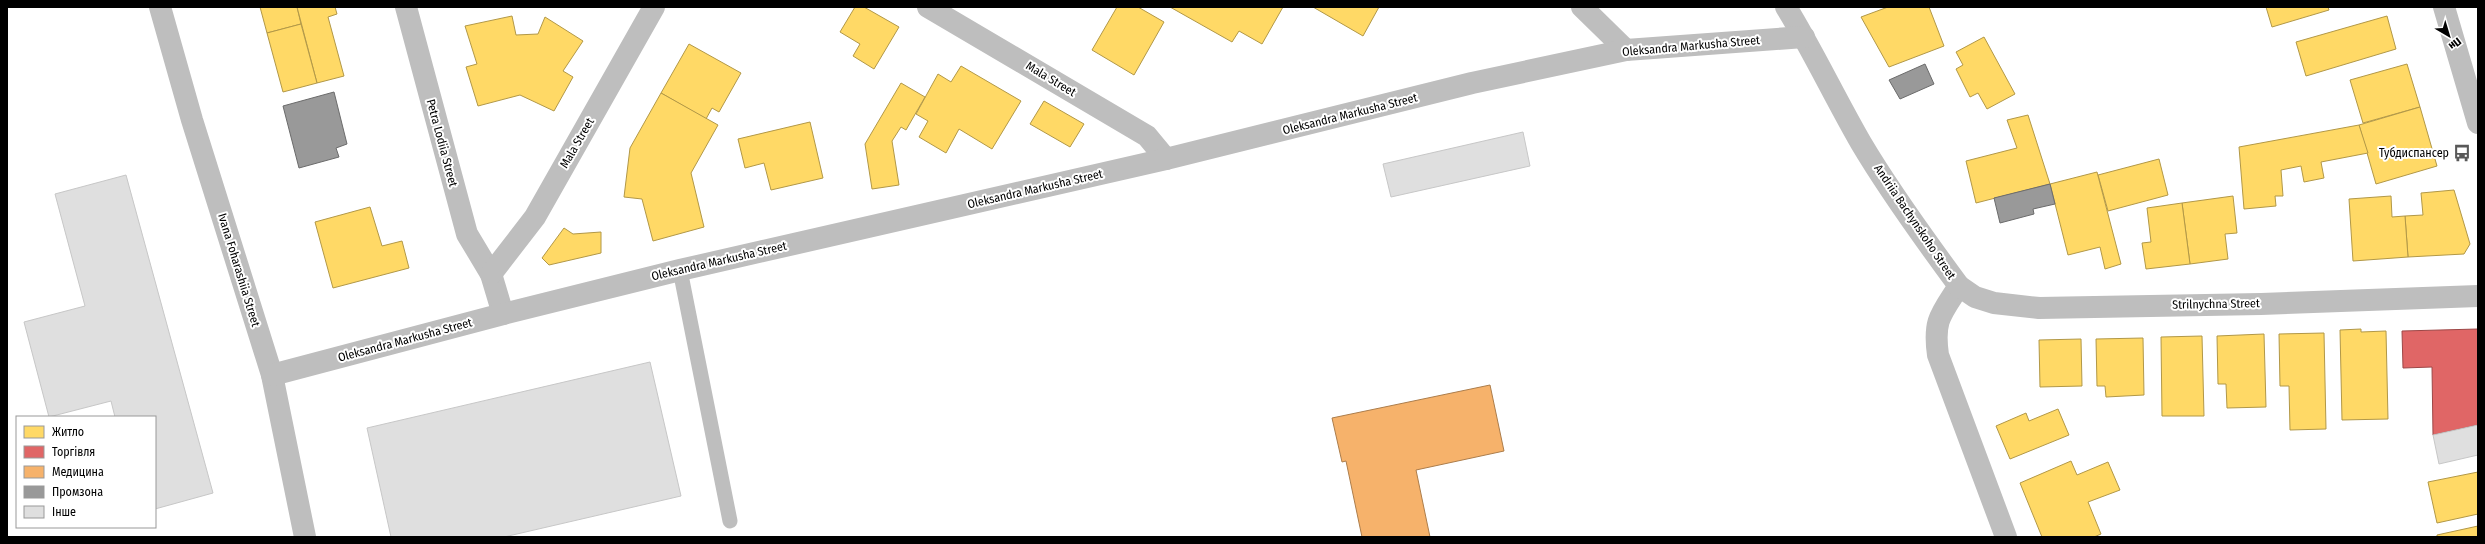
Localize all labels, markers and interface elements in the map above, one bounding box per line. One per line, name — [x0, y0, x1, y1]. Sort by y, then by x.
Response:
north arrow — [2429, 16, 2469, 56]
street label: Oleksandra Markusha Street — [1621, 33, 1761, 59]
text: Пн — [2446, 35, 2464, 53]
street label: Mala Street — [1024, 59, 1079, 99]
street label: Oleksandra Markusha Street — [1281, 90, 1419, 138]
street label: Petra Lodiia Street — [424, 98, 460, 189]
street label: Mala Street — [557, 115, 597, 171]
bus stop icon: Тубдиспансер — [2452, 143, 2472, 163]
place label: Тубдиспансер — [2379, 146, 2449, 160]
street label: Andriia Bachynskoho Street — [1871, 162, 1959, 282]
street label: Oleksandra Markusha Street — [966, 167, 1104, 211]
street label: Ivana Foharashiia Street — [215, 212, 263, 328]
street label: Oleksandra Markusha Street — [650, 239, 788, 283]
street label: Strilnychna Street — [2172, 296, 2260, 312]
street label: Oleksandra Markusha Street — [336, 315, 474, 365]
legend — [16, 416, 156, 528]
text: Житло — [52, 425, 84, 439]
text: Торгівля — [52, 445, 95, 459]
text: Медицина — [52, 465, 104, 479]
text: Промзона — [52, 485, 103, 499]
text: Інше — [52, 505, 76, 519]

